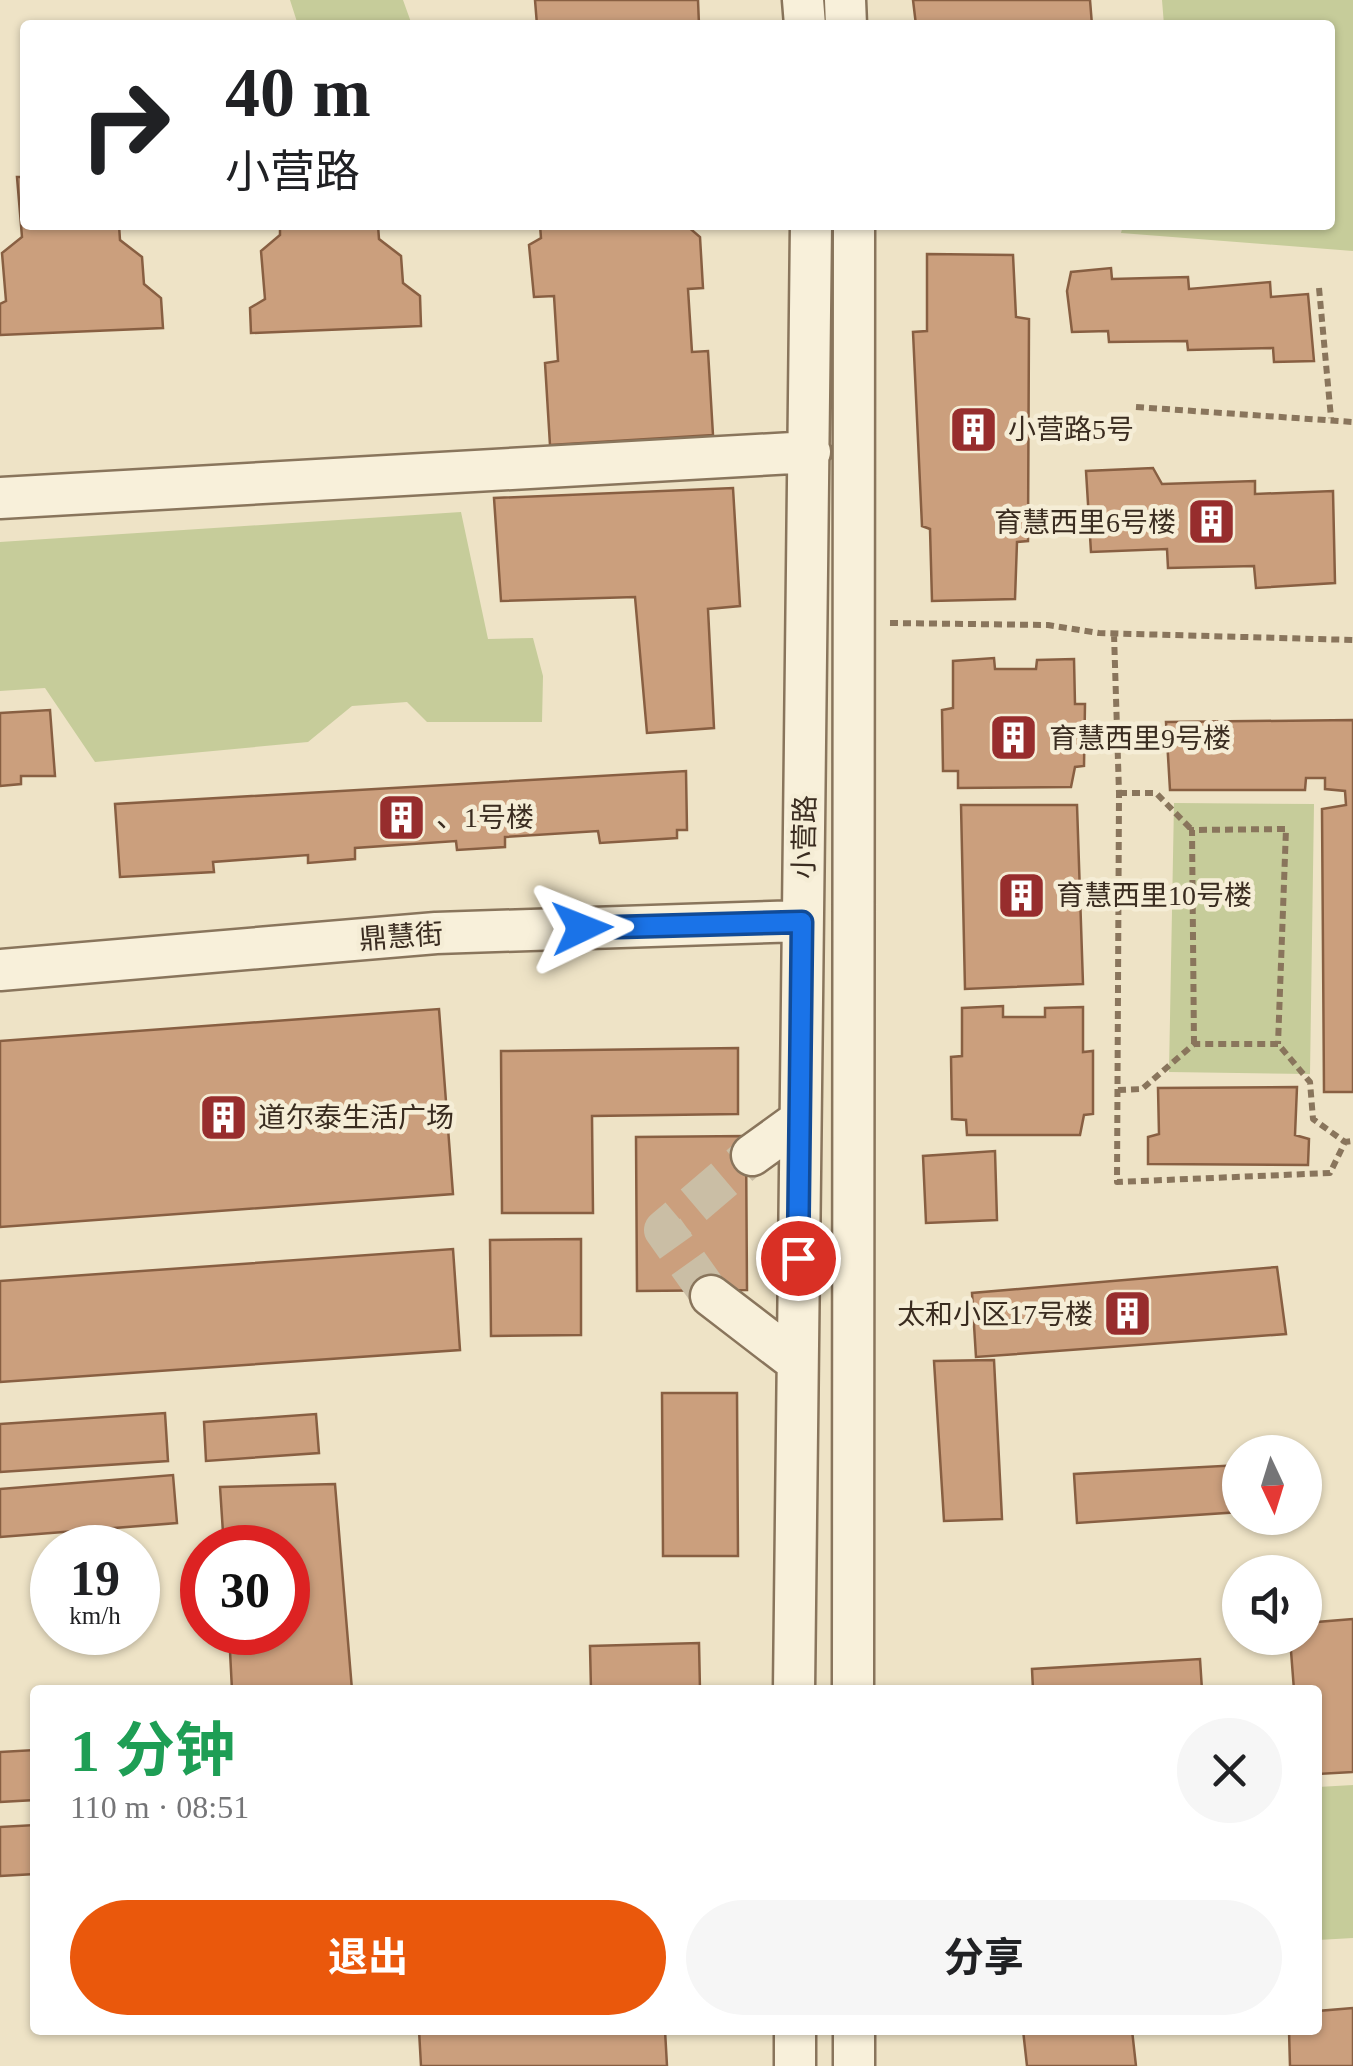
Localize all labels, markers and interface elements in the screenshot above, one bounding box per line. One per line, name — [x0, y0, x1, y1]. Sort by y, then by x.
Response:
text: 40 m — [225, 54, 371, 131]
icon: right — [60, 60, 190, 190]
text: 小营路 — [225, 147, 360, 197]
building icon: 小营路5号 — [947, 403, 999, 455]
place label: 小营路5号 — [1008, 414, 1134, 445]
building icon: 育慧西里6号楼 — [1185, 496, 1237, 548]
place label: 育慧西里6号楼 — [994, 507, 1176, 538]
building icon: 育慧西里9号楼 — [988, 712, 1040, 764]
place label: 育慧西里9号楼 — [1049, 723, 1231, 754]
building icon: 、1号楼 — [375, 791, 427, 843]
street label: 小营路 — [788, 795, 821, 879]
place label: 、1号楼 — [436, 802, 534, 833]
building icon: 育慧西里10号楼 — [995, 869, 1047, 921]
position arrow — [530, 876, 634, 980]
place label: 育慧西里10号楼 — [1056, 880, 1252, 911]
street label: 鼎慧街 — [358, 918, 444, 955]
building icon: 道尔泰生活广场 — [197, 1091, 249, 1143]
place label: 道尔泰生活广场 — [258, 1102, 454, 1133]
pin — [756, 1216, 841, 1301]
icon: arrive — [771, 1231, 826, 1286]
building icon: 太和小区17号楼 — [1102, 1288, 1154, 1340]
place label: 太和小区17号楼 — [897, 1299, 1093, 1330]
north arrow — [1222, 1435, 1322, 1535]
map controls — [1222, 1435, 1322, 1655]
speed limit sign: 30 — [180, 1525, 310, 1655]
text: 19 — [70, 1550, 120, 1606]
button: sound — [1222, 1555, 1322, 1655]
text: km/h — [69, 1602, 121, 1629]
text: 1 分钟 — [70, 1718, 235, 1784]
button: close — [1177, 1718, 1282, 1823]
text: 110 m · 08:51 — [70, 1789, 249, 1825]
button: 退出 — [70, 1900, 666, 2015]
button: 分享 — [686, 1900, 1282, 2015]

